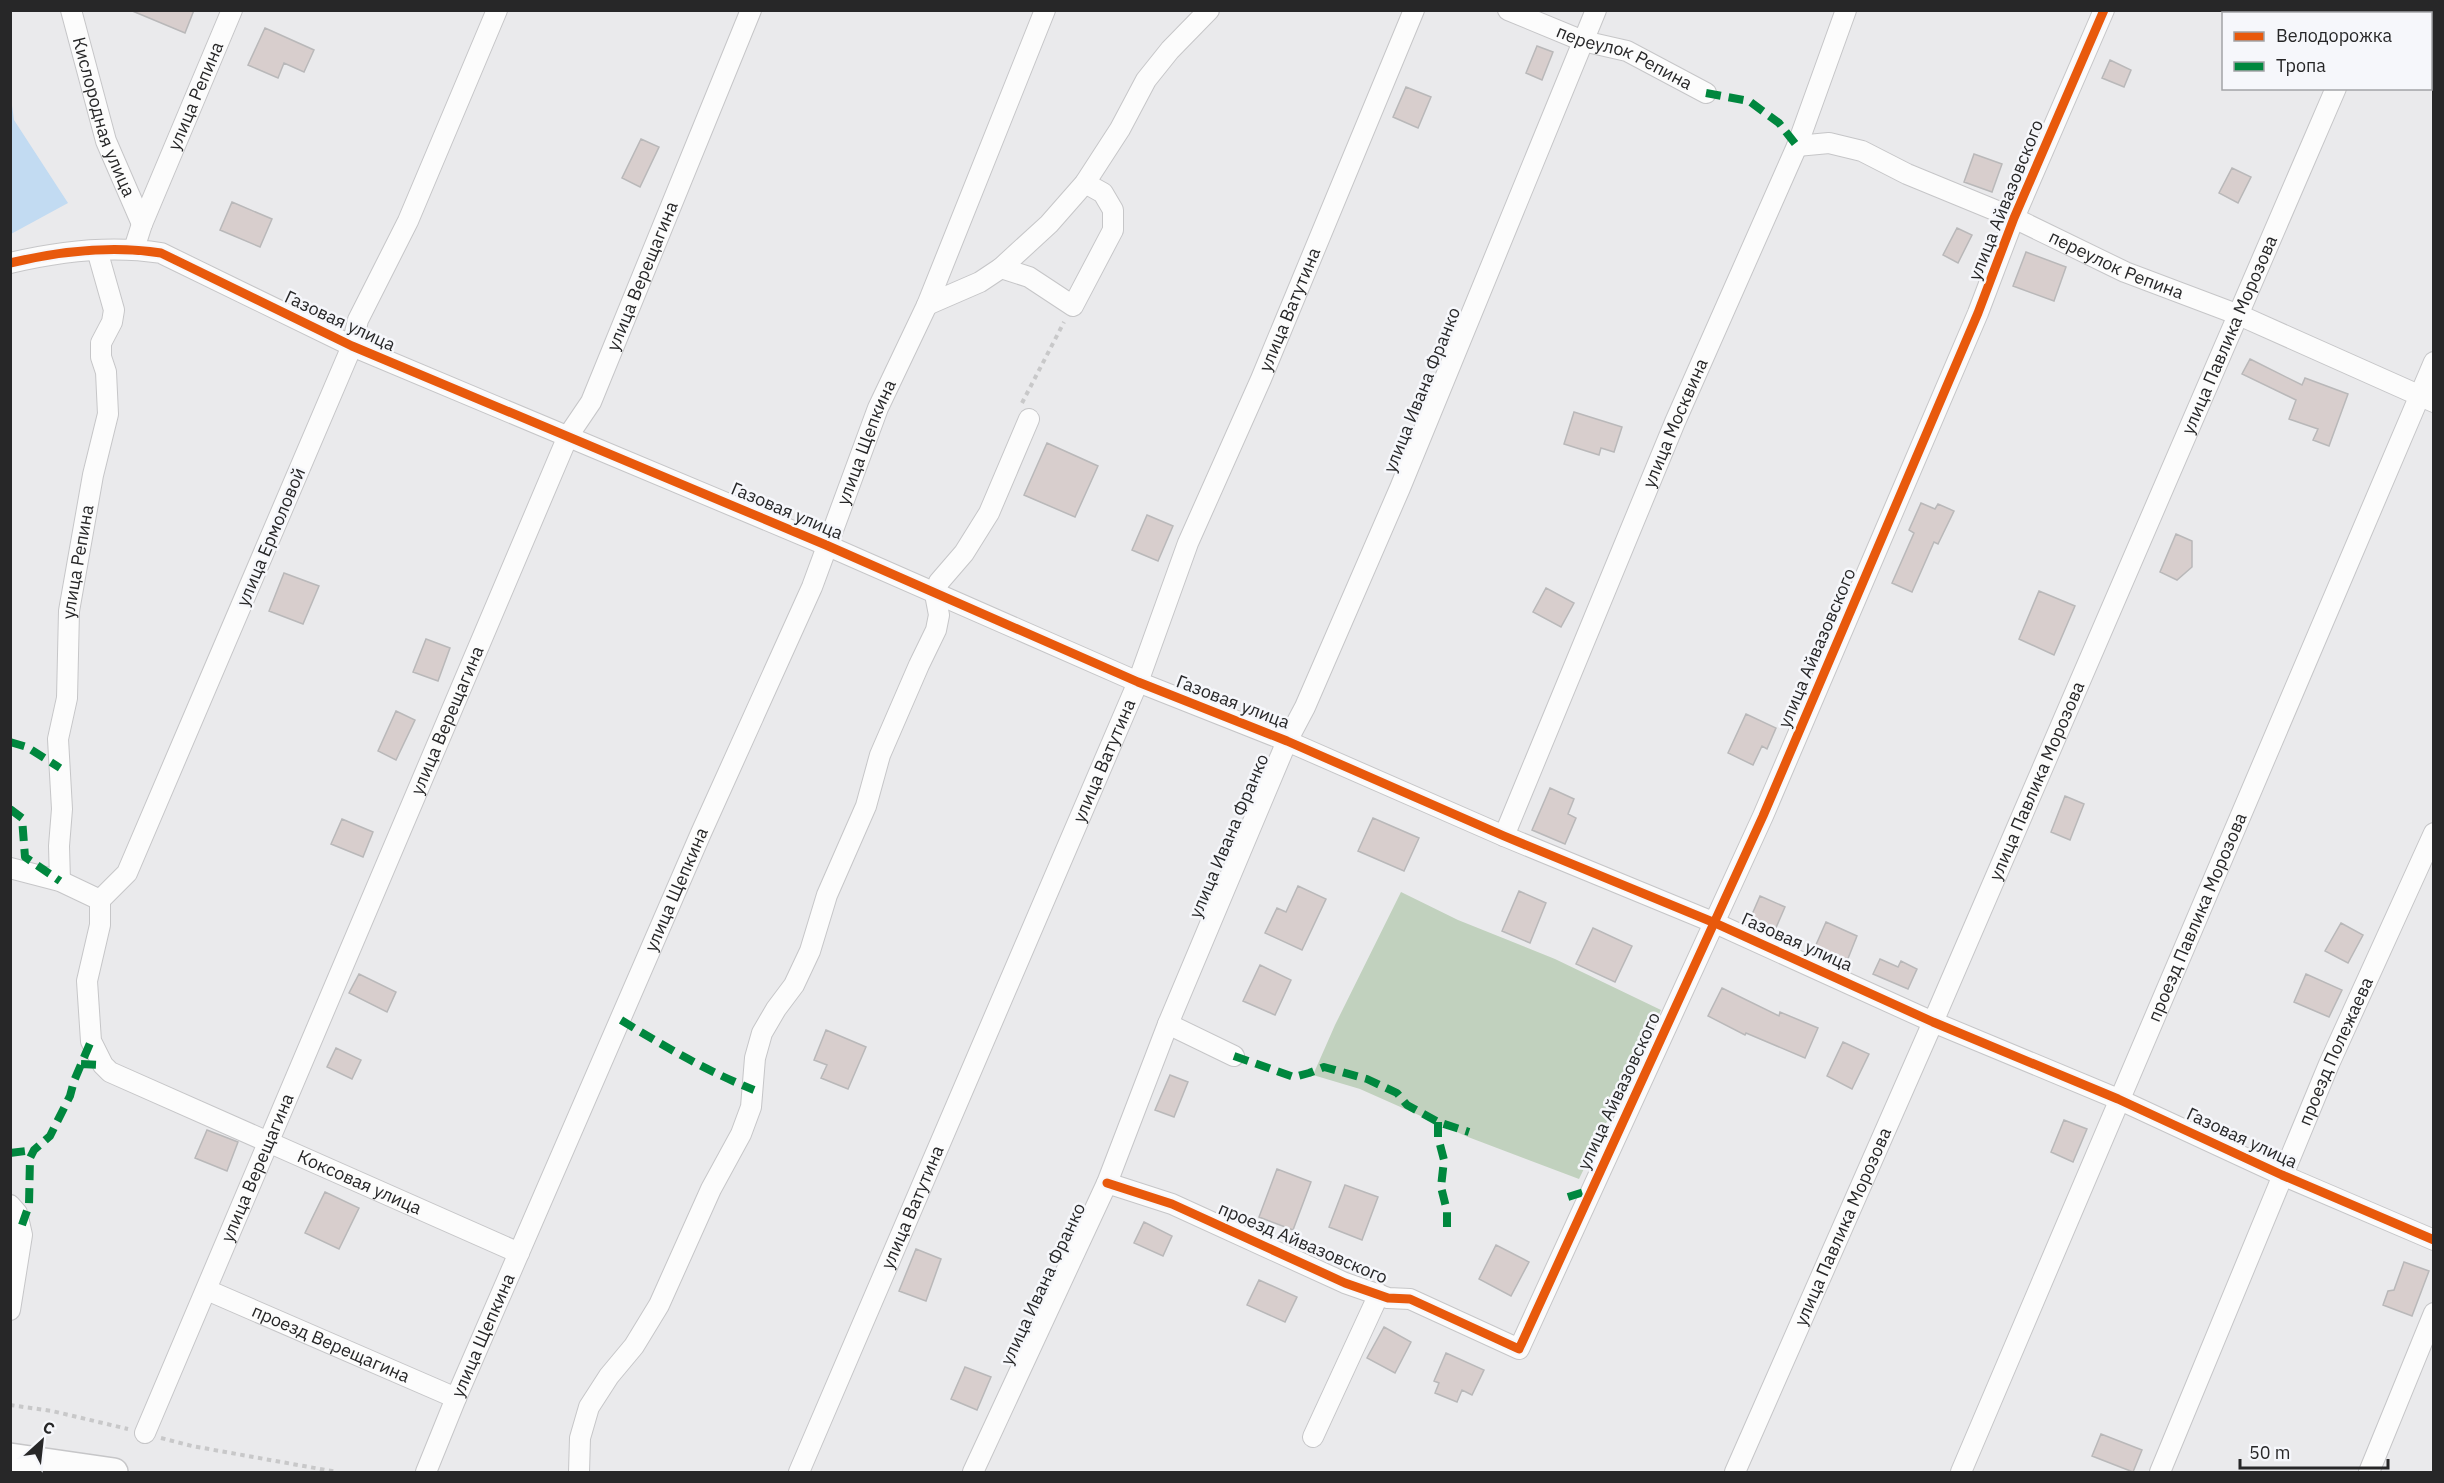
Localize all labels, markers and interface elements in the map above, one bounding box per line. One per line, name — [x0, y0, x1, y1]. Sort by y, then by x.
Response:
legend — [2222, 12, 2432, 90]
street label: переулок Репина — [1553, 19, 1697, 95]
text: Велодорожка — [2276, 24, 2392, 47]
street label: Кислородная улица — [68, 34, 141, 201]
street label: улица Репина — [162, 38, 229, 154]
text: Тропа — [2276, 54, 2326, 77]
street label: улица Айвазовского — [1963, 116, 2048, 284]
street label: улица Верещагина — [601, 198, 683, 354]
street label: переулок Репина — [2045, 225, 2187, 304]
street label: улица Павлика Морозова — [2176, 231, 2282, 438]
street label: улица Ватутина — [1253, 244, 1325, 375]
street label: Газовая улица — [281, 285, 400, 356]
street label: улица Ивана Франко — [1378, 304, 1465, 476]
street label: улица Москвина — [1637, 354, 1713, 491]
street label: улица Щепкина — [831, 375, 901, 508]
street label: улица Ермоловой — [231, 464, 310, 610]
street label: Газовая улица — [728, 477, 847, 545]
street label: улица Репина — [57, 503, 99, 619]
street label: улица Айвазовского — [1772, 564, 1861, 731]
street label: улица Верещагина — [405, 642, 489, 798]
street label: Газовая улица — [1173, 669, 1293, 734]
street label: улица Павлика Морозова — [1983, 678, 2090, 884]
street label: улица Ватутина — [1067, 695, 1141, 826]
street label: улица Ивана Франко — [1183, 750, 1274, 921]
street label: проезд Павлика Морозова — [2142, 809, 2252, 1025]
street label: улица Щепкина — [639, 824, 713, 955]
street label: Газовая улица — [1738, 907, 1857, 976]
street label: проезд Полежаева — [2293, 973, 2378, 1129]
street label: улица Айвазовского — [1572, 1008, 1665, 1173]
street label: улица Верещагина — [215, 1090, 299, 1245]
street label: Газовая улица — [2183, 1102, 2302, 1173]
street label: улица Павлика Морозова — [1789, 1123, 1896, 1329]
street label: улица Ватутина — [875, 1141, 949, 1272]
street label: Коксовая улица — [294, 1144, 426, 1220]
street label: проезд Айвазовского — [1215, 1196, 1391, 1289]
street label: улица Ивана Франко — [995, 1199, 1090, 1369]
street label: улица Щепкина — [446, 1269, 520, 1401]
street label: проезд Верещагина — [249, 1299, 414, 1388]
north arrow — [12, 1411, 72, 1471]
text: С — [40, 1416, 58, 1439]
scale bar — [2240, 1432, 2388, 1470]
text: 50 m — [2249, 1441, 2291, 1464]

